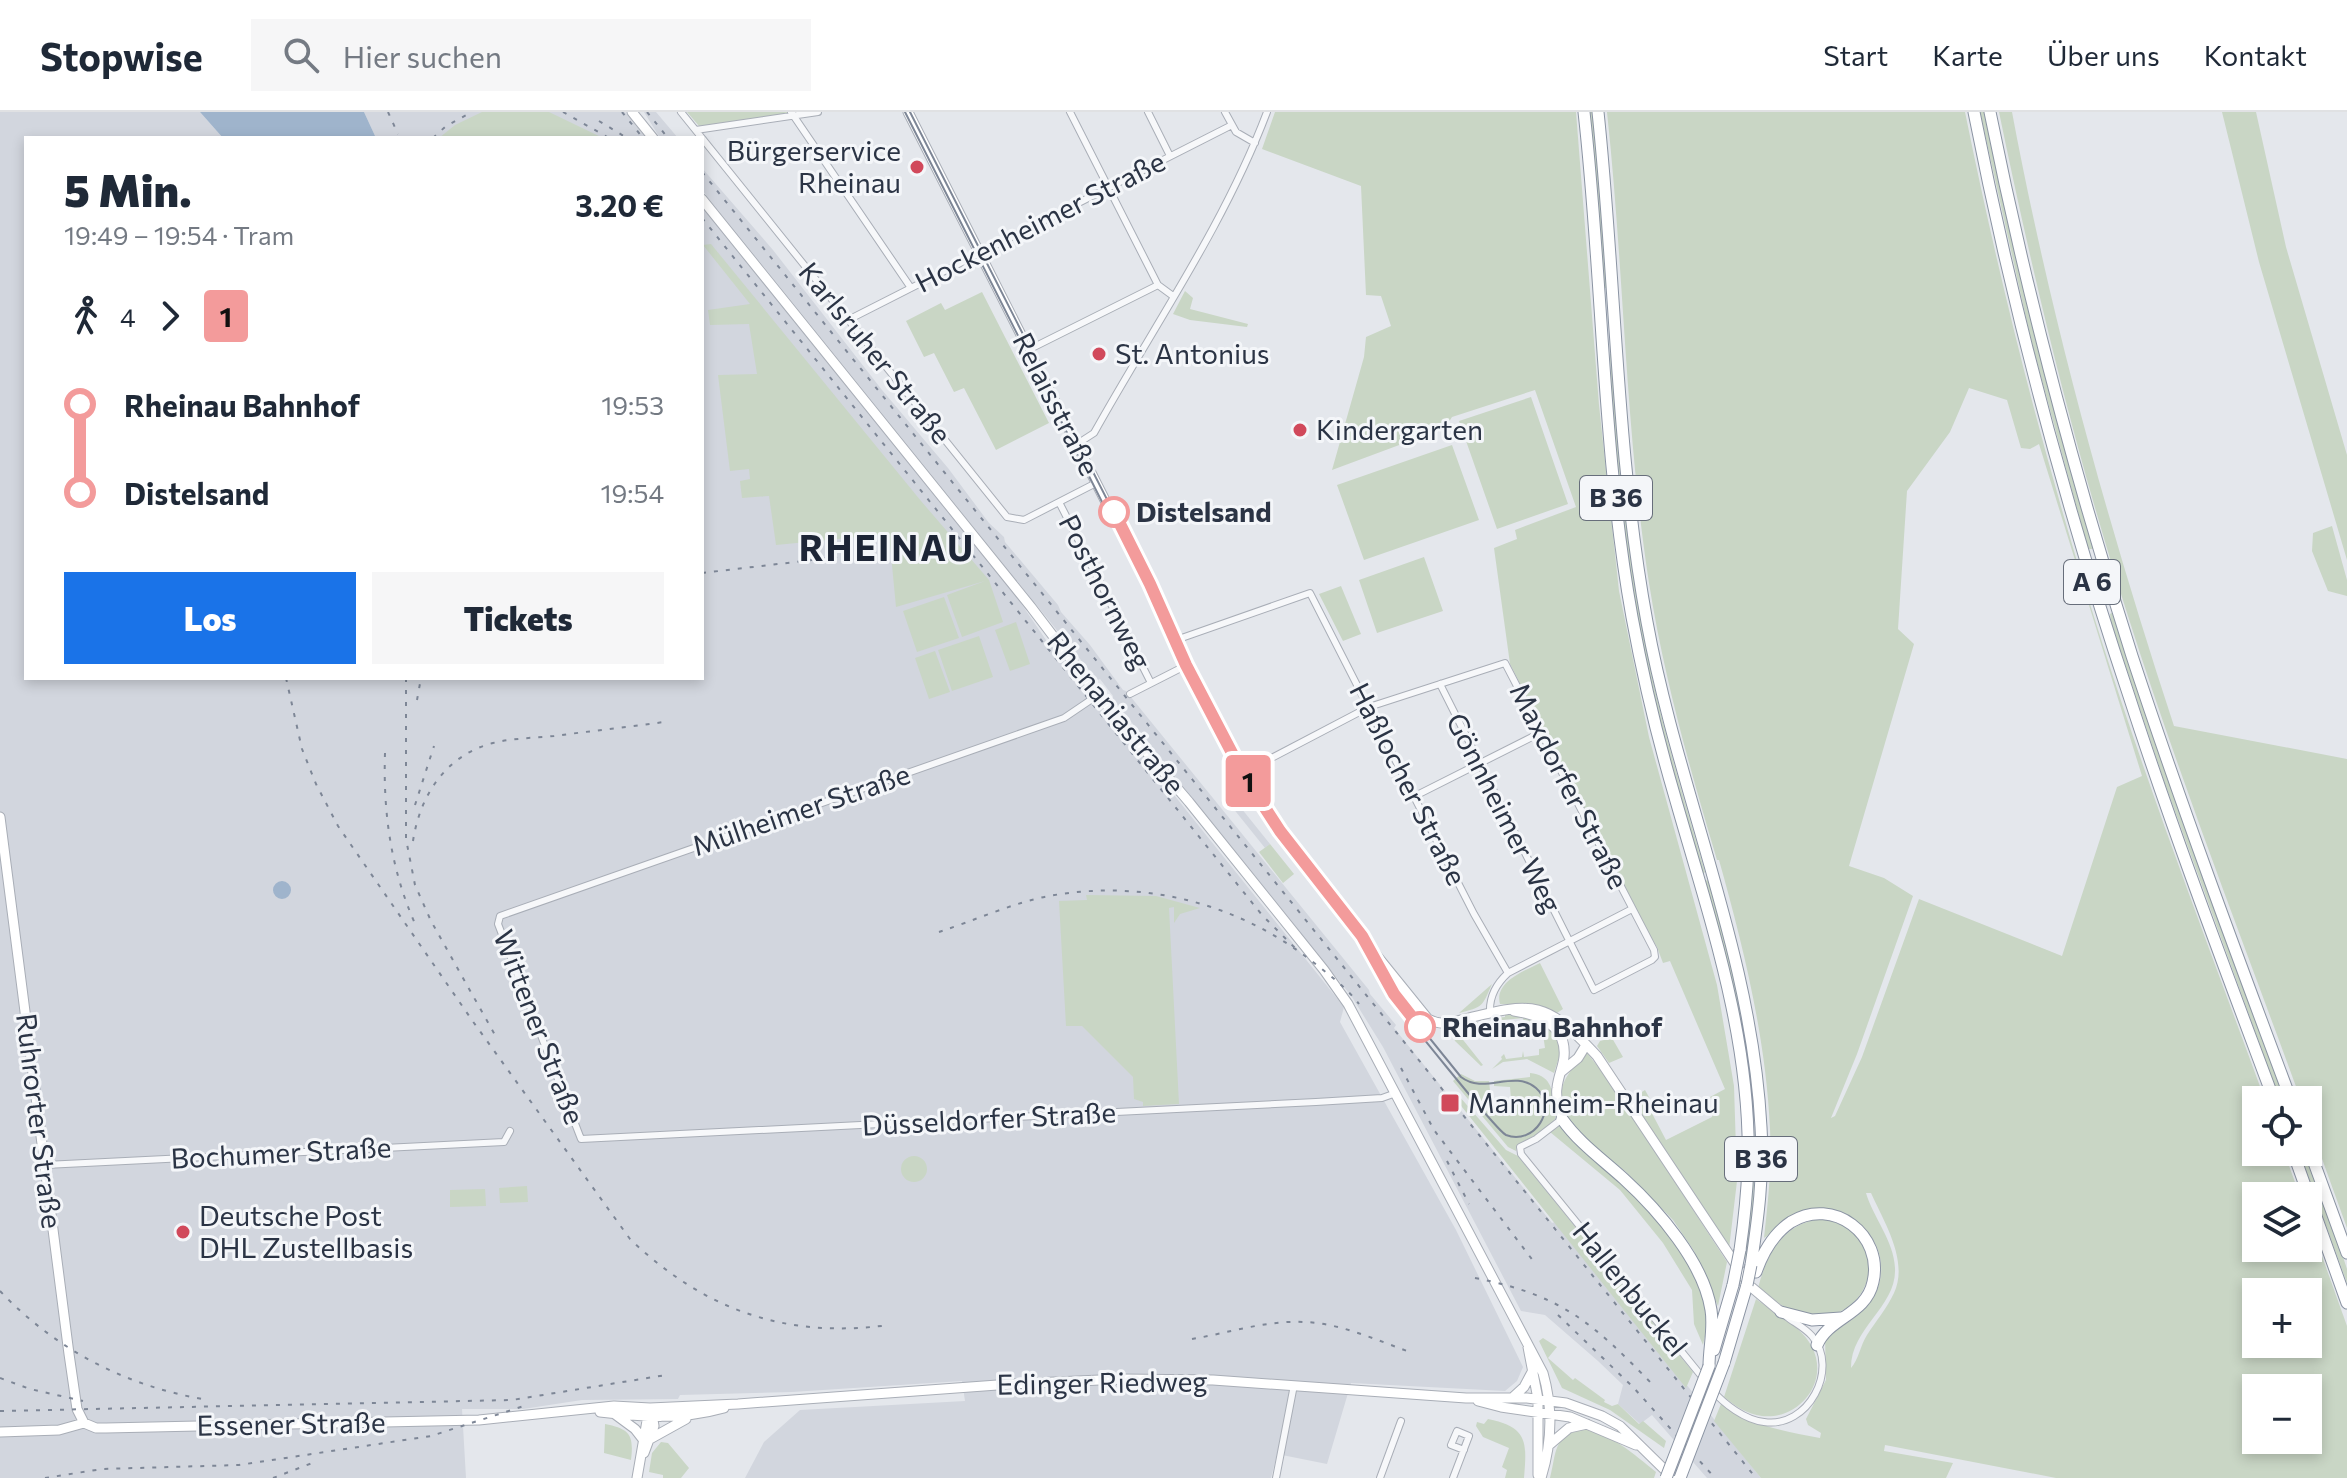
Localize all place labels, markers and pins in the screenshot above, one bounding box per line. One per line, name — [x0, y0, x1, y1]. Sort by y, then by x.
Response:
place label: Bürgerservice Rheinau — [727, 133, 901, 199]
marker: Bürgerservice Rheinau — [908, 158, 926, 176]
place label: St. Antonius — [1115, 336, 1270, 370]
marker: St. Antonius — [1090, 345, 1108, 363]
place label: Kindergarten — [1316, 412, 1483, 446]
marker: Kindergarten — [1291, 421, 1309, 439]
place label: Distelsand — [1136, 494, 1272, 528]
marker: Distelsand — [1099, 497, 1129, 527]
place label: Rheinau Bahnhof — [1442, 1009, 1663, 1043]
marker: Rheinau Bahnhof — [1405, 1012, 1435, 1042]
place label: Mannheim-Rheinau — [1468, 1085, 1719, 1119]
marker: Mannheim-Rheinau — [1439, 1092, 1461, 1114]
place label: Deutsche Post DHL Zustellbasis — [199, 1198, 413, 1264]
marker: Deutsche Post DHL Zustellbasis — [174, 1223, 192, 1241]

